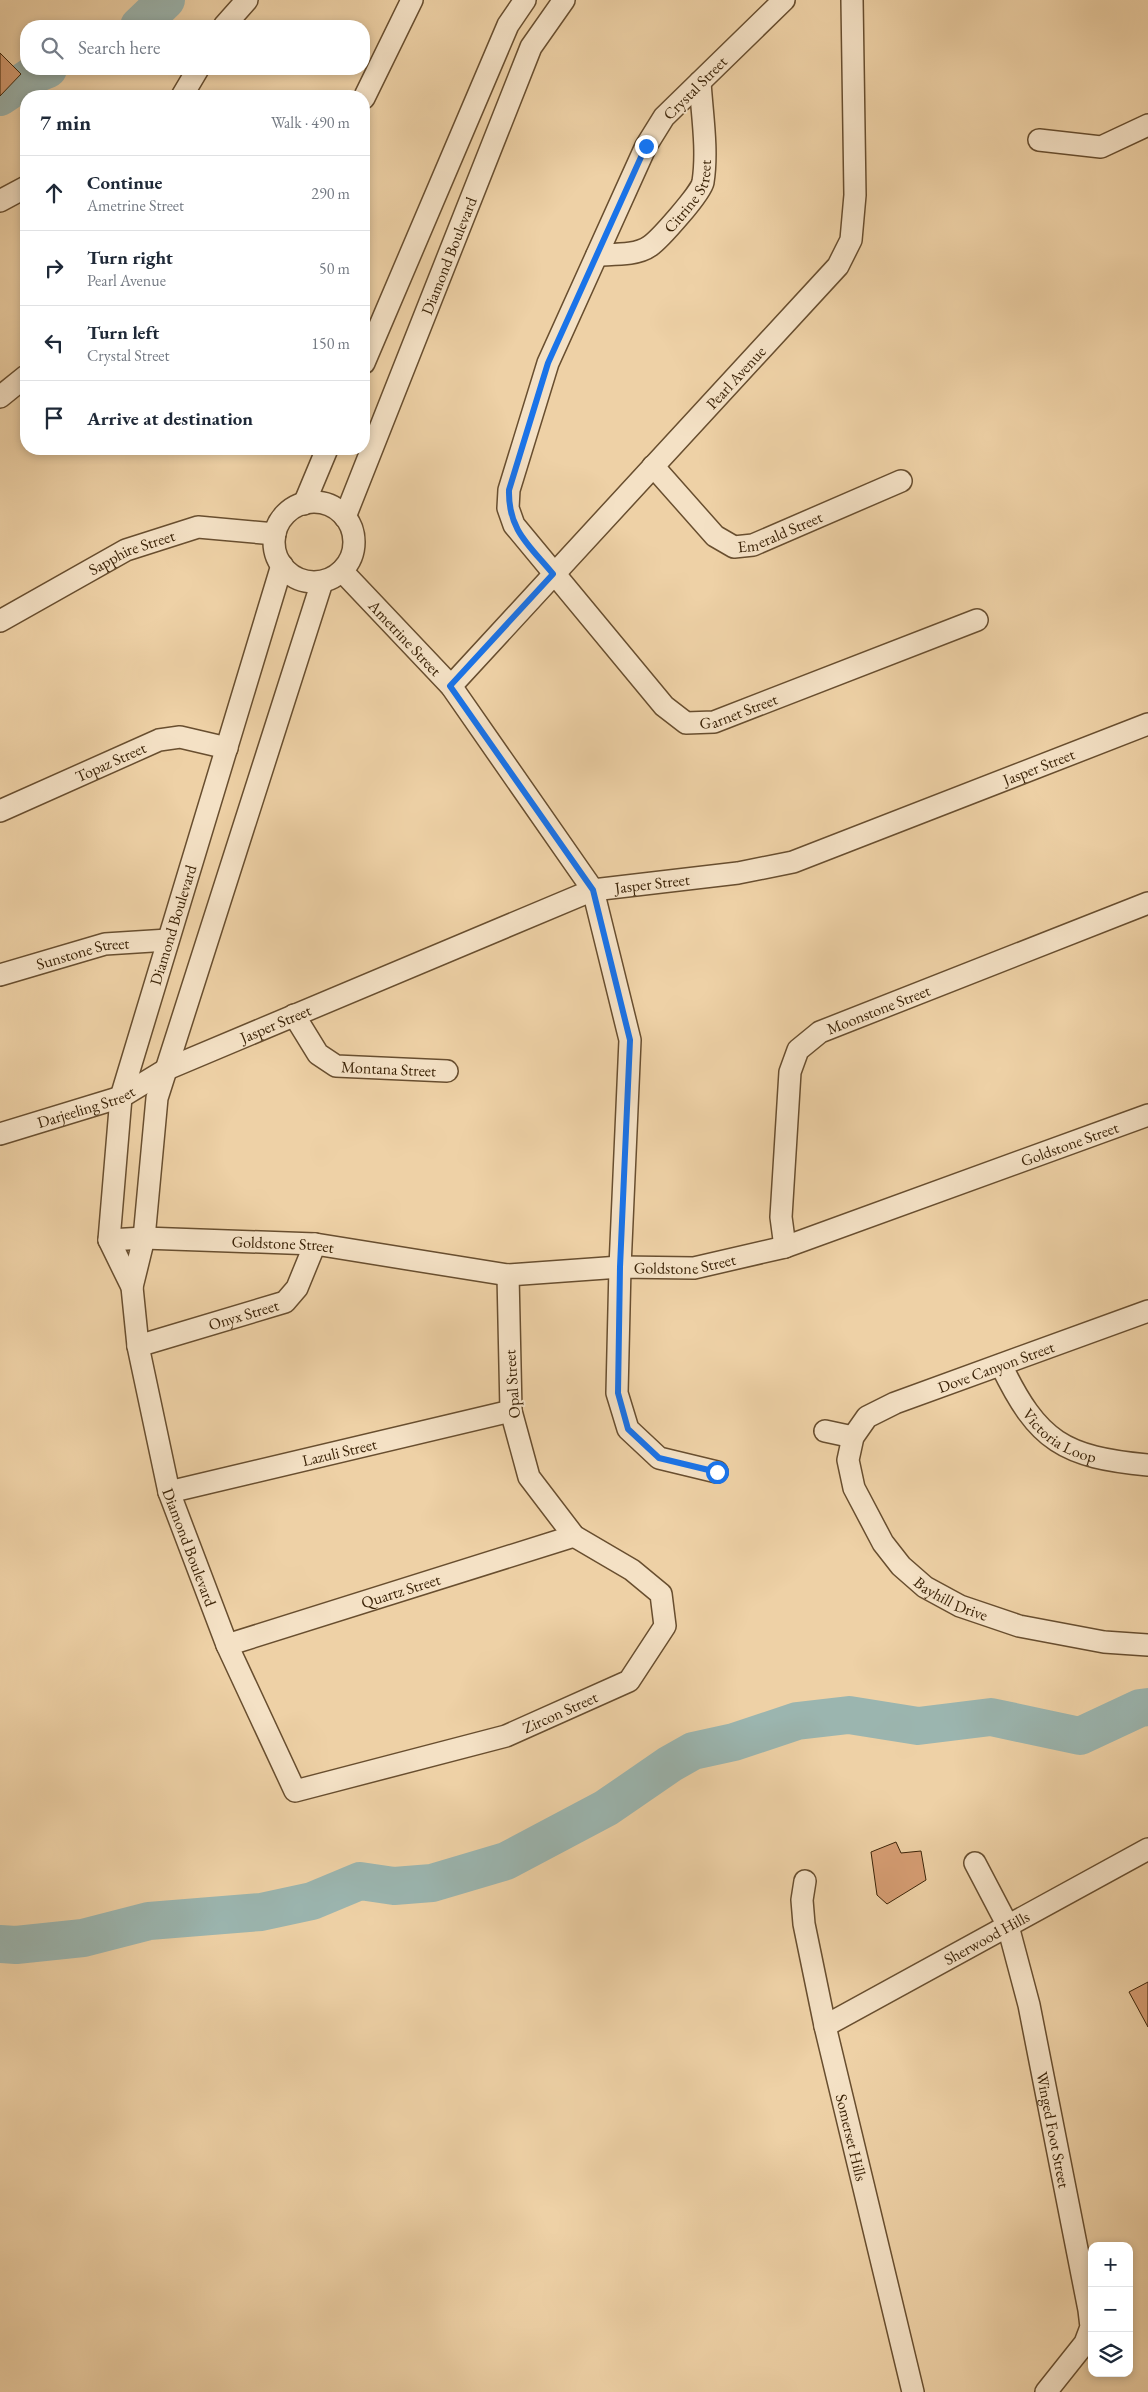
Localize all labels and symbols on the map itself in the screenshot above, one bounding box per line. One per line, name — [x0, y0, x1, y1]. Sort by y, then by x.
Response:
street label: Crystal Street — [658, 51, 732, 125]
route end — [635, 135, 658, 158]
street label: Citrine Street — [659, 159, 715, 237]
street label: Diamond Boulevard — [416, 193, 481, 318]
street label: Pearl Avenue — [701, 341, 770, 413]
street label: Emerald Street — [736, 506, 825, 557]
street label: Sapphire Street — [84, 525, 177, 580]
street label: Ametrine Street — [364, 595, 446, 680]
street label: Garnet Street — [699, 688, 780, 733]
street label: Topaz Street — [72, 737, 149, 787]
street label: Jasper Street — [998, 743, 1077, 791]
street label: Diamond Boulevard — [145, 861, 202, 988]
street label: Jasper Street — [612, 868, 691, 898]
street label: Sunstone Street — [34, 932, 130, 974]
street label: Moonstone Street — [823, 979, 933, 1039]
street label: Jasper Street — [235, 999, 314, 1048]
street label: Montana Street — [341, 1056, 437, 1081]
street label: Darjeeling Street — [35, 1081, 139, 1133]
street label: Goldstone Street — [1018, 1116, 1121, 1171]
street label: Goldstone Street — [231, 1231, 336, 1257]
street label: Goldstone Street — [634, 1248, 738, 1279]
street label: Onyx Street — [206, 1294, 281, 1335]
street label: Dove Canyon Street — [935, 1336, 1057, 1398]
street label: Opal Street — [499, 1349, 525, 1419]
street label: Victoria Loop — [1018, 1404, 1099, 1467]
street label: Lazuli Street — [300, 1433, 379, 1471]
route start — [706, 1461, 729, 1484]
street label: Diamond Boulevard — [158, 1485, 222, 1610]
street label: Quartz Street — [358, 1568, 443, 1613]
street label: Bayhill Drive — [910, 1572, 991, 1625]
street label: Zircon Street — [519, 1686, 601, 1738]
street label: Sherwood Hills — [940, 1906, 1033, 1970]
street label: Winged Foot Street — [1032, 2070, 1075, 2190]
street label: Somerset Hills — [831, 2092, 872, 2183]

